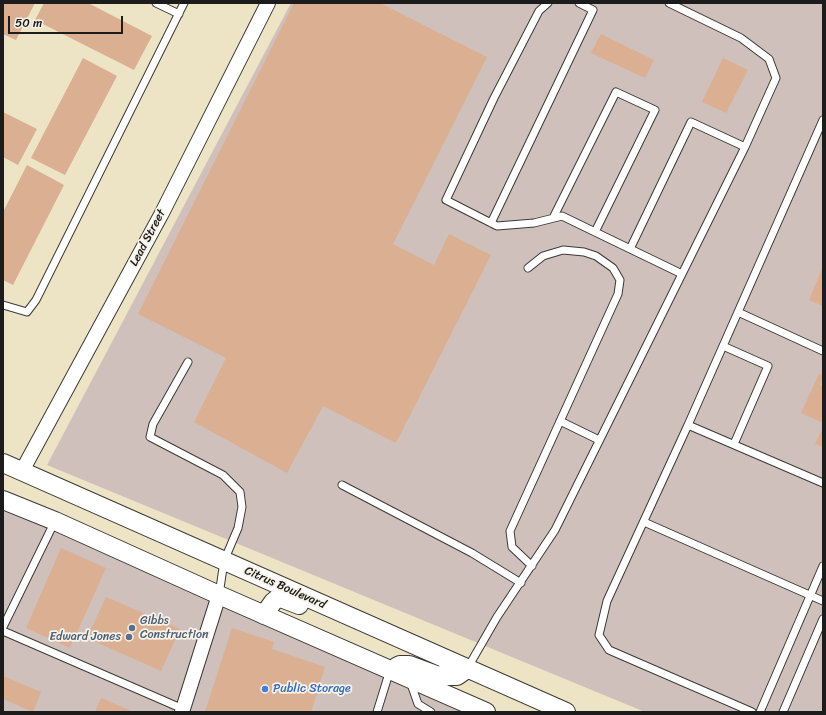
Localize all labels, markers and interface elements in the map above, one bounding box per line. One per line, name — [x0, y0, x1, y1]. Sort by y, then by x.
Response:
scale bar — [10, 8, 125, 34]
text: 50 m — [15, 12, 42, 34]
street label: Lead Street — [127, 207, 169, 269]
street label: Citrus Boulevard — [242, 564, 328, 612]
place label: Gibbs Construction — [140, 614, 208, 642]
marker: Gibbs Construction — [127, 623, 137, 633]
place label: Edward Jones — [49, 630, 121, 644]
marker: Edward Jones — [124, 632, 134, 642]
place label: Public Storage — [273, 682, 351, 696]
marker: Public Storage — [260, 684, 270, 694]

